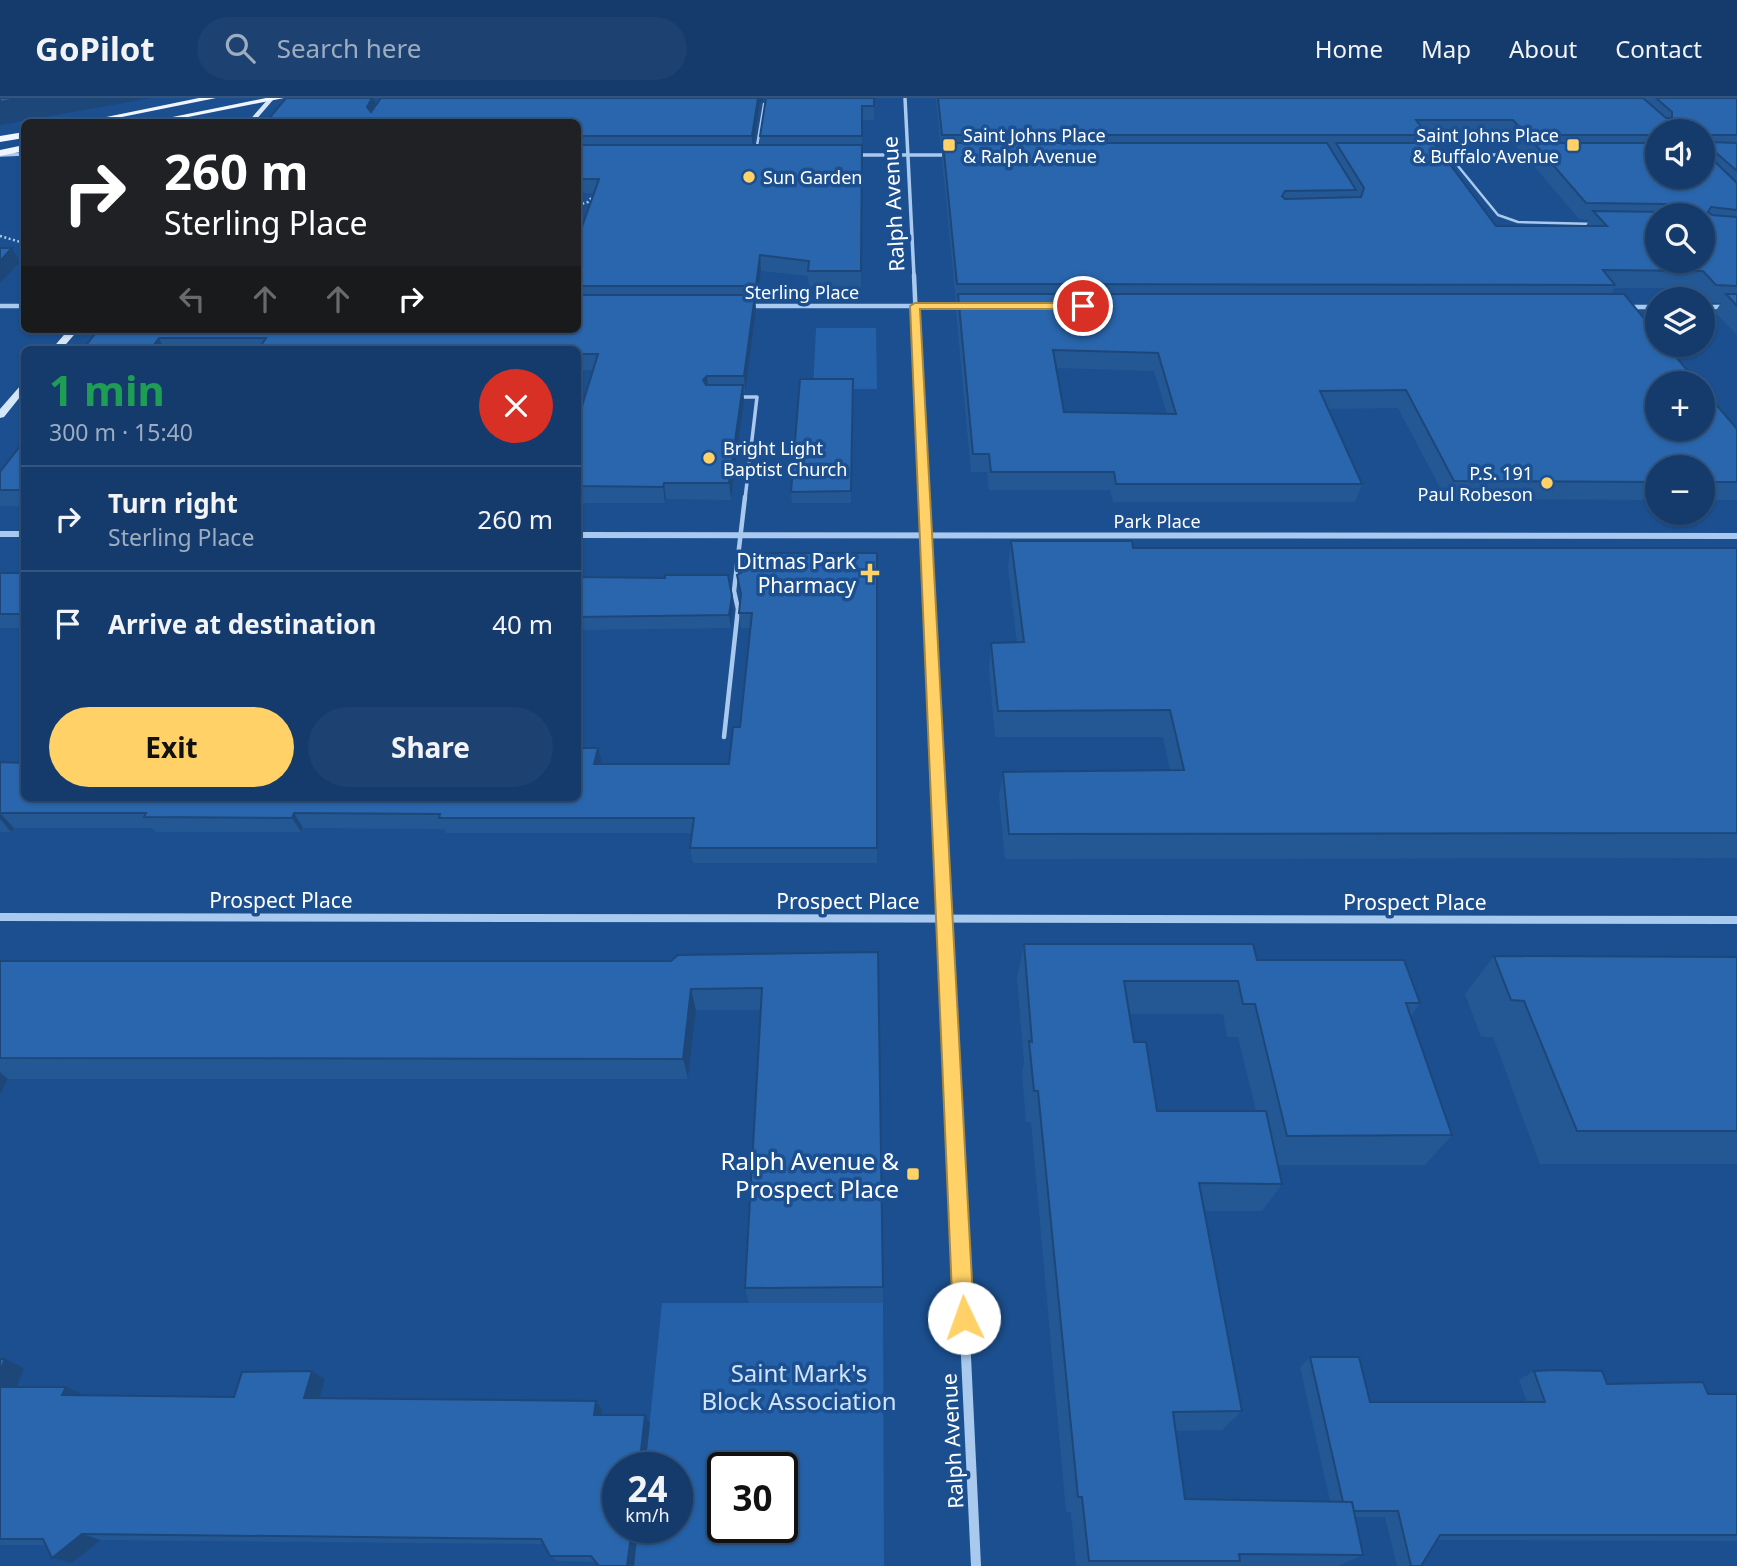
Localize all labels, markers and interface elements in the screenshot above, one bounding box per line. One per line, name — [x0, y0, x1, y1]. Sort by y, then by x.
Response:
search box — [197, 17, 687, 80]
text: GoPilot — [35, 26, 155, 71]
icon: search — [221, 29, 259, 67]
text: Search here — [277, 30, 421, 66]
text: Home — [1315, 32, 1383, 65]
text: Map — [1421, 32, 1471, 65]
text: About — [1509, 32, 1577, 65]
text: Contact — [1615, 32, 1702, 65]
map controls — [1645, 119, 1715, 525]
button: sound — [1645, 119, 1715, 189]
place label: Saint Johns Place & Ralph Avenue — [963, 123, 1106, 168]
place label: Saint Johns Place & Buffalo Avenue — [1412, 123, 1559, 168]
street label: Ralph Avenue — [875, 136, 911, 272]
marker: Saint Johns Place & Ralph Avenue — [941, 137, 957, 153]
marker: Saint Johns Place & Buffalo Avenue — [1565, 137, 1581, 153]
text: 260 m — [164, 138, 309, 204]
icon: right — [49, 147, 140, 238]
place label: Sun Garden — [763, 165, 862, 189]
marker: Sun Garden — [741, 169, 757, 185]
text: Sterling Place — [164, 201, 368, 244]
button: search — [1645, 203, 1715, 273]
pin — [1053, 276, 1113, 336]
icon: left — [173, 280, 211, 318]
icon: ahead — [246, 280, 284, 318]
icon: ahead — [319, 280, 357, 318]
icon: right — [392, 280, 430, 318]
street label: Sterling Place — [745, 280, 859, 304]
icon: arrive — [1064, 287, 1102, 325]
button: layers — [1645, 287, 1715, 357]
text: 1 min — [49, 361, 165, 418]
button: close — [479, 369, 553, 443]
button: + — [1645, 371, 1715, 441]
text: 300 m · 15:40 — [49, 416, 193, 448]
place label: Bright Light Baptist Church — [723, 436, 847, 481]
marker: Bright Light Baptist Church — [701, 450, 717, 466]
button: − — [1645, 455, 1715, 525]
place label: P.S. 191 Paul Robeson — [1418, 461, 1533, 506]
marker: P.S. 191 Paul Robeson — [1539, 475, 1555, 491]
text: Turn right — [108, 485, 238, 521]
icon: right — [49, 500, 87, 538]
text: 260 m — [477, 501, 553, 537]
street label: Park Place — [1113, 509, 1201, 533]
text: Sterling Place — [108, 521, 254, 553]
place label: Ditmas Park Pharmacy — [736, 547, 857, 599]
marker: Ditmas Park Pharmacy — [862, 565, 878, 581]
icon: arrive — [49, 605, 87, 643]
text: Arrive at destination — [108, 606, 377, 642]
text: 40 m — [492, 606, 553, 642]
button: Exit — [49, 707, 294, 787]
button: Share — [308, 707, 553, 787]
street label: Prospect Place — [209, 886, 353, 914]
street label: Prospect Place — [776, 887, 920, 915]
street label: Prospect Place — [1343, 888, 1487, 916]
place label: Ralph Avenue & Prospect Place — [721, 1144, 899, 1205]
marker: Ralph Avenue & Prospect Place — [905, 1166, 921, 1182]
position arrow — [927, 1281, 1001, 1355]
park label: Saint Mark's Block Association — [701, 1356, 897, 1417]
street label: Ralph Avenue — [934, 1373, 970, 1509]
speed limit sign: 30 — [707, 1452, 798, 1543]
text: 24 — [627, 1465, 668, 1512]
text: km/h — [625, 1503, 670, 1527]

